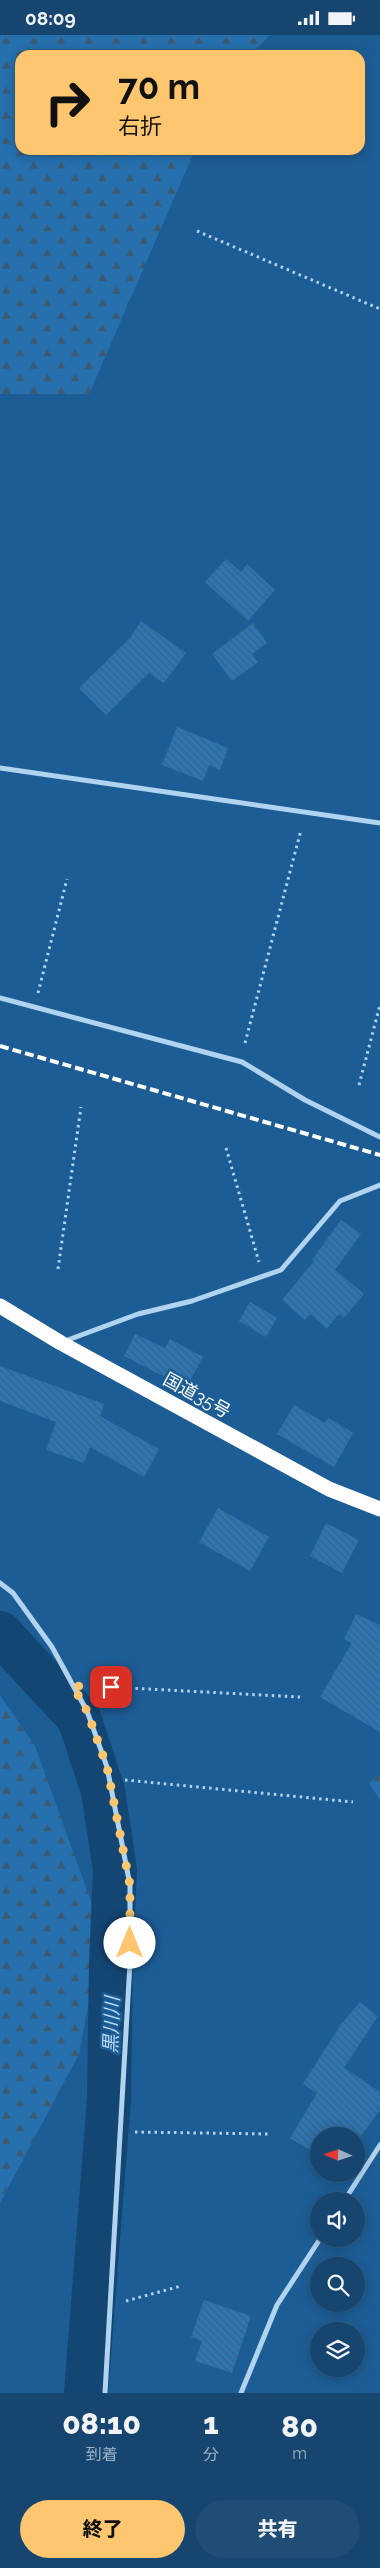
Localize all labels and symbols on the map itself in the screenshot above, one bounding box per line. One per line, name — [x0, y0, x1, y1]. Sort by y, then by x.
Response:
street label: 国道35号 — [160, 1368, 234, 1422]
pin — [90, 1666, 132, 1708]
position arrow — [103, 1916, 155, 1968]
water label: 黒川川 — [99, 1994, 123, 2054]
north arrow — [310, 2127, 365, 2183]

